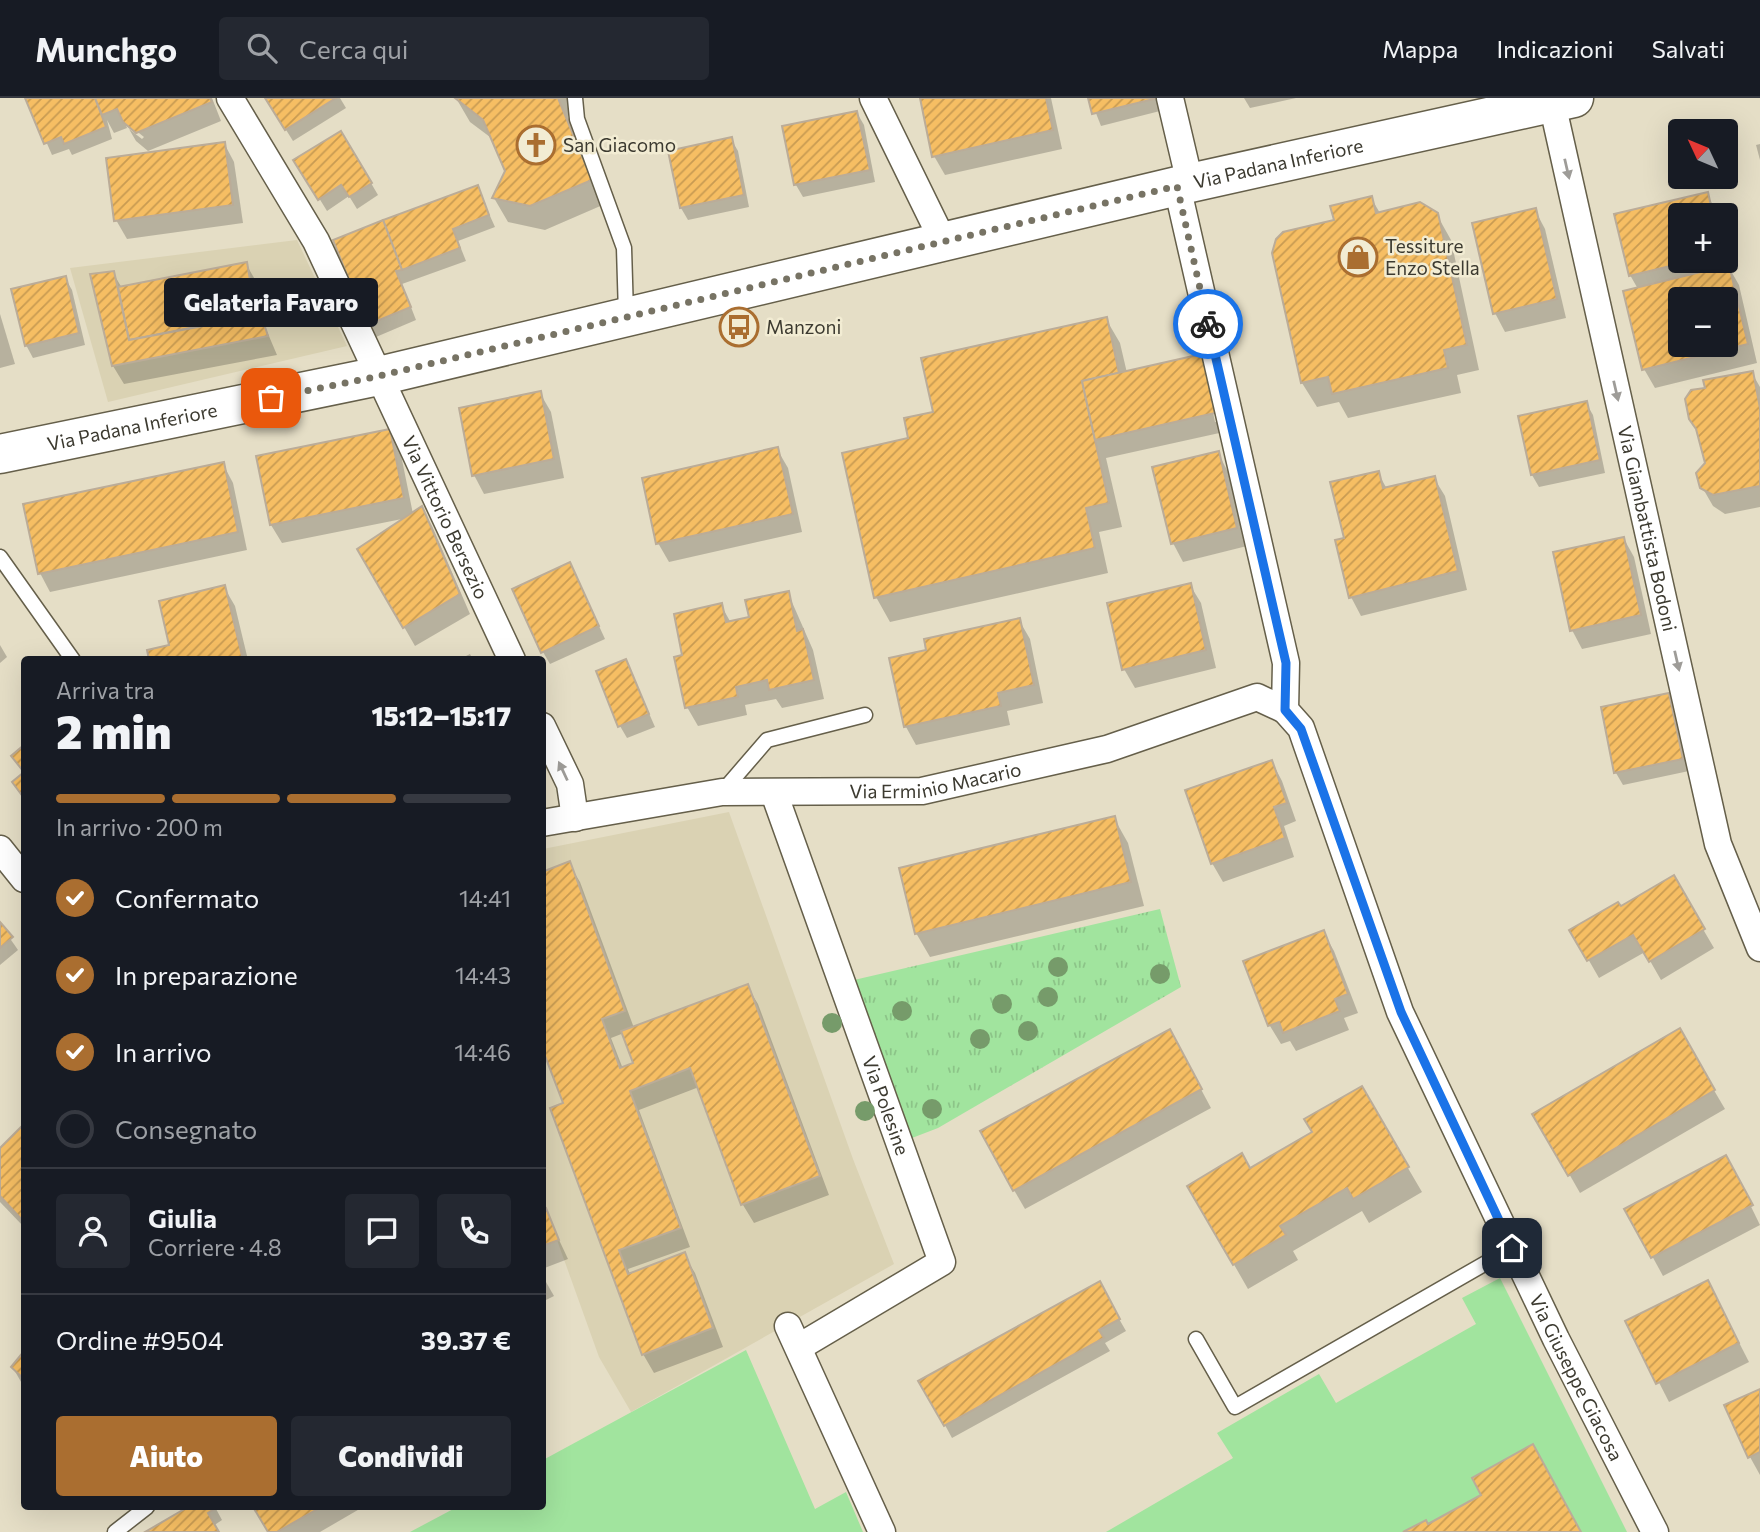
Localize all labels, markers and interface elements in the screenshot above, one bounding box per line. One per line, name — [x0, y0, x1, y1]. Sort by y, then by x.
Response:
search box — [219, 17, 709, 80]
text: Munchgo — [35, 28, 177, 69]
icon: search — [243, 29, 281, 67]
text: Cerca qui — [299, 33, 408, 64]
text: Mappa — [1382, 34, 1458, 63]
text: Indicazioni — [1496, 34, 1614, 63]
text: Salvati — [1652, 34, 1725, 63]
north arrow — [1668, 119, 1738, 189]
map controls — [1668, 119, 1738, 357]
church icon: San Giacomo — [515, 124, 557, 166]
place label: San Giacomo — [563, 133, 676, 156]
street label: Via Padana Inferiore — [1191, 133, 1365, 193]
one-way arrow — [1562, 158, 1573, 180]
button: + — [1668, 203, 1738, 273]
place label: Tessiture Enzo Stella — [1385, 234, 1480, 279]
shop icon: Tessiture Enzo Stella — [1337, 236, 1379, 278]
callout: Gelateria Favaro — [164, 279, 378, 328]
button: − — [1668, 287, 1738, 357]
text: Gelateria Favaro — [184, 288, 358, 316]
courier — [1173, 289, 1243, 359]
icon: bike — [1189, 305, 1227, 343]
bus stop icon: Manzoni — [718, 306, 760, 348]
place label: Manzoni — [766, 315, 841, 338]
pin — [241, 368, 301, 428]
icon: bag — [252, 379, 290, 417]
one-way arrow — [1611, 380, 1622, 402]
street label: Via Padana Inferiore — [45, 398, 219, 455]
street label: Via Giambattista Bodoni — [1614, 423, 1682, 633]
street label: Via Vittorio Bersezio — [398, 432, 494, 603]
one-way arrow — [1671, 650, 1682, 672]
text: Arriva tra — [56, 676, 155, 704]
text: 15:12–15:17 — [371, 700, 511, 731]
text: 2 min — [56, 702, 172, 758]
street label: Via Erminio Macario — [849, 757, 1023, 802]
one-way arrow — [558, 761, 569, 781]
text: In arrivo · 200 m — [56, 813, 223, 841]
icon: check — [56, 879, 94, 917]
text: Confermato — [115, 882, 259, 913]
text: 14:41 — [459, 884, 511, 912]
icon: check — [56, 956, 94, 994]
text: In preparazione — [115, 959, 298, 990]
text: 14:43 — [455, 961, 511, 989]
icon: check — [56, 1033, 94, 1071]
text: In arrivo — [115, 1036, 212, 1067]
text: 14:46 — [454, 1038, 511, 1066]
street label: Via Polesine — [858, 1053, 915, 1158]
text: Consegnato — [115, 1113, 257, 1144]
button: person — [56, 1194, 130, 1268]
button: chat — [345, 1194, 419, 1268]
button: phone — [437, 1194, 511, 1268]
text: Giulia — [148, 1202, 217, 1233]
pin — [1482, 1218, 1542, 1278]
icon: home — [1493, 1229, 1531, 1267]
text: Corriere · 4.8 — [148, 1233, 282, 1261]
street label: Via Giuseppe Giacosa — [1525, 1290, 1628, 1465]
text: Ordine #9504 — [56, 1324, 224, 1355]
text: 39.37 € — [421, 1324, 511, 1355]
button: Aiuto — [56, 1416, 277, 1496]
button: Condividi — [291, 1416, 511, 1496]

